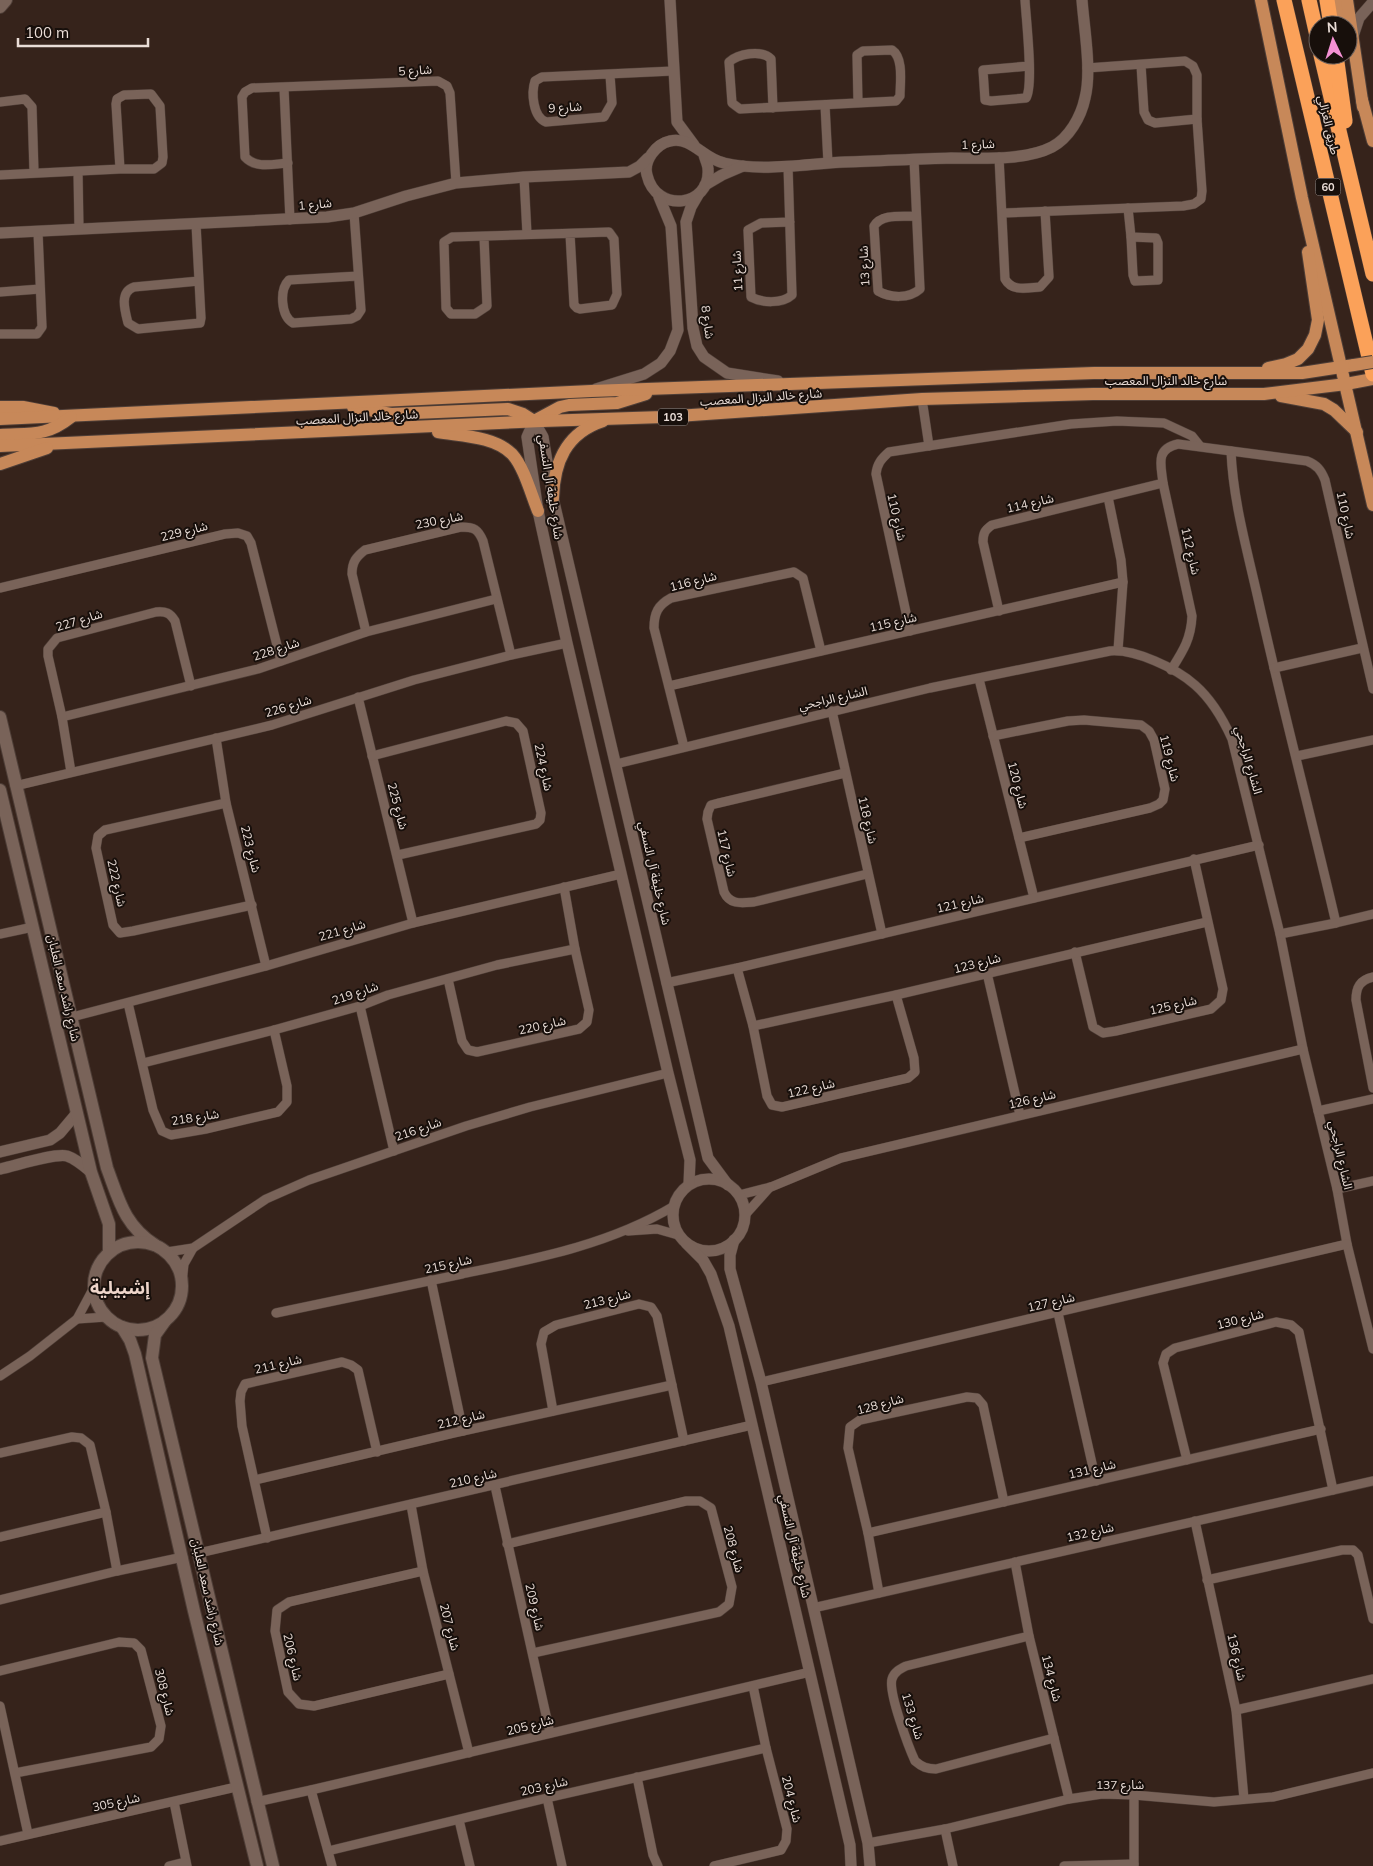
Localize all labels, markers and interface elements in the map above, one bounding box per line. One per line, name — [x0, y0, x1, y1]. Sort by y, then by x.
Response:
scale bar — [18, 15, 148, 47]
north arrow — [1308, 15, 1358, 65]
text: N — [1326, 18, 1338, 36]
text: 100 m — [25, 23, 69, 42]
street label: شارع 5 — [398, 62, 432, 80]
street label: طريق الغزالي — [1312, 94, 1343, 157]
street label: شارع 9 — [548, 99, 582, 117]
street label: شارع 1 — [961, 136, 995, 154]
road number: 60 — [1316, 178, 1340, 196]
street label: شارع 1 — [298, 195, 333, 215]
street label: شارع 13 — [855, 245, 875, 287]
street label: شارع 11 — [728, 250, 748, 292]
street label: شارع 8 — [696, 304, 718, 340]
street label: شارع خالد النزال المعصب — [1105, 373, 1227, 390]
street label: شارع خالد النزال المعصب — [699, 385, 823, 411]
street label: شارع خالد النزال المعصب — [296, 406, 419, 430]
road number: 103 — [658, 408, 688, 426]
street label: شارع خليفة آل النسفي — [533, 434, 567, 541]
street label: 114 شارع — [1005, 490, 1056, 518]
street label: شارع 110 — [1332, 490, 1358, 541]
street label: شارع 110 — [882, 492, 910, 543]
street label: شارع 230 — [414, 508, 464, 534]
street label: شارع 229 — [159, 518, 210, 546]
street label: شارع 112 — [1176, 526, 1204, 577]
street label: شارع 116 — [668, 568, 719, 596]
street label: شارع 227 — [54, 606, 105, 636]
street label: شارع 115 — [868, 609, 919, 637]
street label: شارع 228 — [251, 634, 302, 665]
street label: الشارع الراجحي — [797, 683, 870, 716]
street label: شارع 226 — [263, 692, 314, 722]
street label: الشارع الراجحي — [1229, 724, 1266, 797]
street label: شارع 119 — [1155, 733, 1183, 784]
street label: شارع 224 — [530, 742, 556, 793]
street label: شارع 120 — [1003, 760, 1031, 811]
street label: شارع 225 — [383, 781, 411, 832]
street label: شارع 118 — [853, 795, 881, 846]
street label: شارع خليفة آل النسفي — [633, 820, 674, 927]
street label: شارع 223 — [236, 824, 264, 875]
street label: شارع 117 — [712, 828, 740, 879]
street label: شارع 222 — [102, 858, 130, 909]
street label: شارع 121 — [935, 890, 986, 918]
street label: شارع 221 — [317, 916, 368, 946]
street label: شارع راشد سعد العلبان — [42, 933, 84, 1043]
street label: شارع 123 — [952, 950, 1003, 978]
street label: شارع 219 — [330, 978, 381, 1010]
street label: شارع 125 — [1148, 992, 1199, 1020]
street label: شارع 220 — [517, 1013, 568, 1039]
street label: شارع 122 — [786, 1075, 837, 1103]
street label: شارع 126 — [1007, 1086, 1058, 1114]
street label: شارع 218 — [170, 1106, 220, 1130]
street label: شارع 216 — [393, 1114, 444, 1146]
street label: الشارع الراجحي — [1323, 1119, 1356, 1192]
street label: شارع 215 — [423, 1252, 474, 1278]
district label: إشبيلية — [90, 1276, 151, 1300]
street label: شارع 213 — [582, 1286, 633, 1314]
street label: شارع 127 — [1026, 1289, 1077, 1317]
street label: شارع 130 — [1215, 1306, 1266, 1334]
street label: شارع 211 — [253, 1351, 304, 1379]
street label: شارع 128 — [855, 1391, 906, 1419]
street label: شارع 212 — [436, 1406, 487, 1434]
street label: شارع 131 — [1067, 1456, 1118, 1484]
street label: شارع 210 — [448, 1465, 499, 1493]
street label: شارع خليفة آل النسفي — [773, 1493, 814, 1600]
street label: شارع 132 — [1065, 1519, 1116, 1547]
street label: شارع 208 — [719, 1524, 747, 1575]
street label: شارع راشد سعد العلبان — [186, 1537, 228, 1647]
street label: شارع 209 — [520, 1582, 548, 1633]
street label: شارع 207 — [435, 1602, 463, 1653]
street label: شارع 206 — [278, 1632, 306, 1683]
street label: شارع 136 — [1222, 1632, 1250, 1683]
street label: شارع 134 — [1037, 1653, 1065, 1704]
street label: شارع 308 — [150, 1667, 178, 1718]
street label: شارع 133 — [897, 1691, 927, 1742]
street label: شارع 205 — [505, 1712, 556, 1740]
street label: شارع 203 — [519, 1773, 570, 1801]
street label: شارع 204 — [777, 1774, 805, 1825]
street label: شارع 137 — [1096, 1777, 1144, 1794]
street label: شارع 305 — [91, 1790, 142, 1816]

